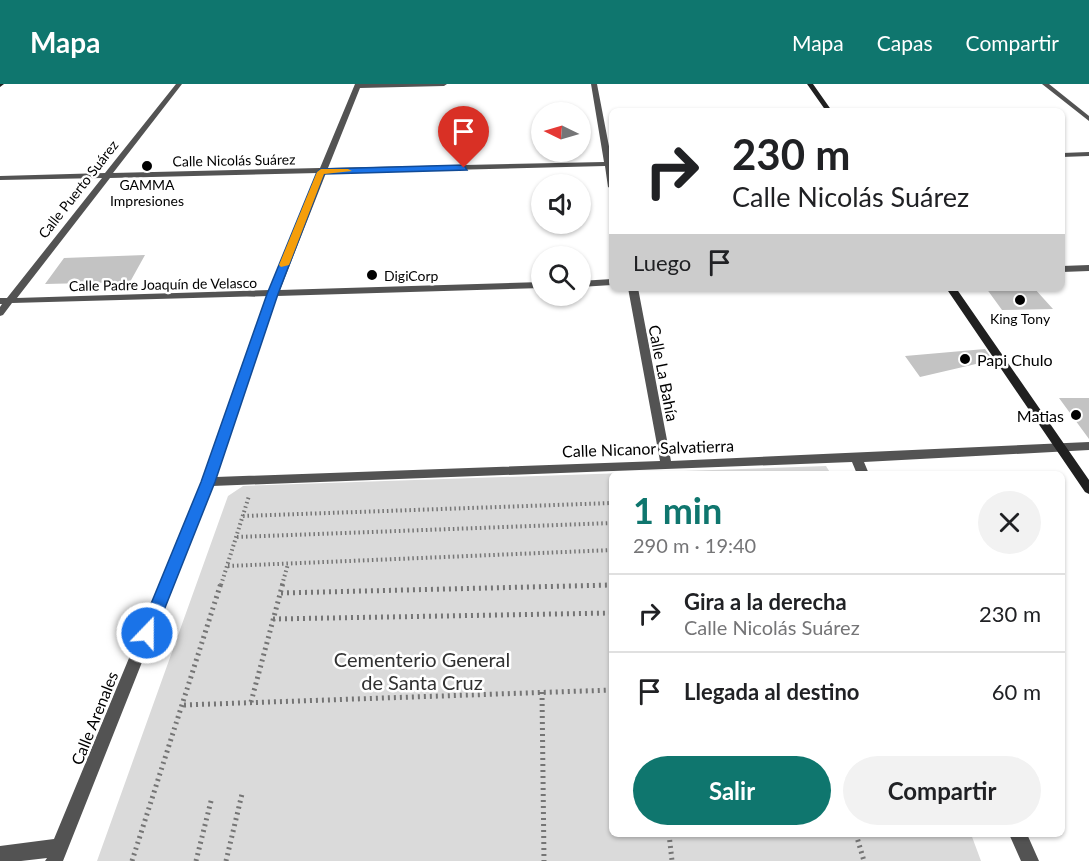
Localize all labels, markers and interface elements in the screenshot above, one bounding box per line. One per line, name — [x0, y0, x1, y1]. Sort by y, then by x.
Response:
text: Mapa — [30, 25, 100, 59]
text: Mapa — [792, 30, 844, 55]
text: Capas — [877, 30, 933, 55]
text: Compartir — [966, 30, 1059, 55]
north arrow — [531, 102, 591, 162]
map controls — [531, 102, 591, 306]
pin — [438, 106, 489, 168]
icon: arrive — [447, 115, 480, 148]
text: 230 m — [732, 129, 850, 179]
icon: right — [633, 132, 711, 210]
street label: Calle Puerto Suárez — [34, 137, 122, 241]
street label: Calle Nicolás Suárez — [172, 150, 296, 170]
marker: GAMMA Impresiones — [140, 159, 154, 173]
button: sound — [531, 174, 591, 234]
place label: GAMMA Impresiones — [110, 176, 184, 209]
text: Calle Nicolás Suárez — [732, 180, 969, 213]
button: search — [531, 246, 591, 306]
icon: arrive — [703, 246, 736, 279]
text: Luego — [633, 249, 691, 276]
place label: DigiCorp — [384, 267, 439, 284]
marker: DigiCorp — [365, 268, 379, 282]
street label: Calle Padre Joaquín de Velasco — [69, 274, 257, 294]
marker: King Tony — [1013, 293, 1027, 307]
place label: King Tony — [990, 310, 1051, 327]
street label: Calle La Bahía — [645, 323, 683, 423]
place label: Papi Chulo — [977, 350, 1053, 369]
marker: Papi Chulo — [958, 352, 972, 366]
place label: Matias — [1017, 406, 1064, 425]
marker: Matias — [1069, 408, 1083, 422]
street label: Calle Nicanor Salvatierra — [562, 436, 734, 460]
text: 1 min — [633, 488, 722, 532]
button: close — [978, 491, 1041, 554]
text: 290 m · 19:40 — [633, 533, 756, 557]
text: Gira a la derecha — [684, 588, 847, 615]
icon: right — [633, 597, 666, 630]
text: 230 m — [979, 600, 1041, 627]
position arrow — [115, 601, 179, 665]
text: Calle Nicolás Suárez — [684, 615, 860, 639]
park label: Cementerio General de Santa Cruz — [334, 647, 510, 694]
street label: Calle Arenales — [67, 668, 121, 767]
icon: arrive — [633, 675, 666, 708]
text: Llegada al destino — [684, 678, 860, 705]
text: 60 m — [992, 678, 1041, 705]
button: Salir — [633, 756, 831, 825]
button: Compartir — [843, 756, 1041, 825]

